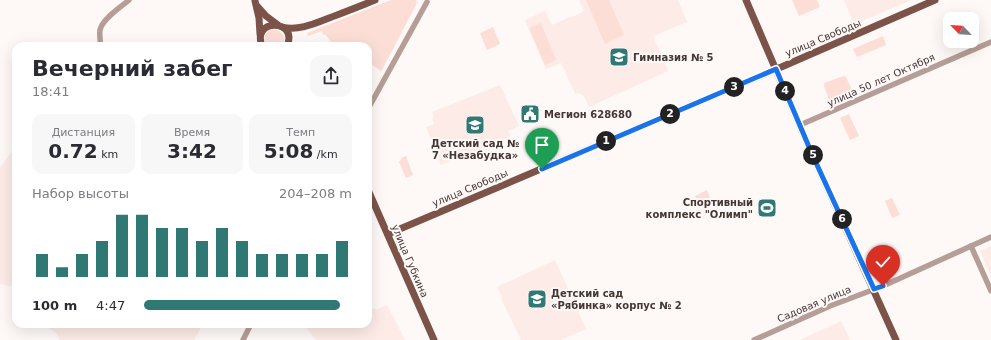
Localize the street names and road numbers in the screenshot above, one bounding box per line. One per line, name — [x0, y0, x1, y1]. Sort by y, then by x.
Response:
street label: улица Свободы — [784, 17, 862, 59]
street label: улица 50 лет Октября — [825, 51, 937, 109]
street label: улица Свободы — [431, 167, 509, 209]
street label: улица Губкина — [390, 223, 430, 299]
street label: Садовая улица — [775, 283, 853, 325]

